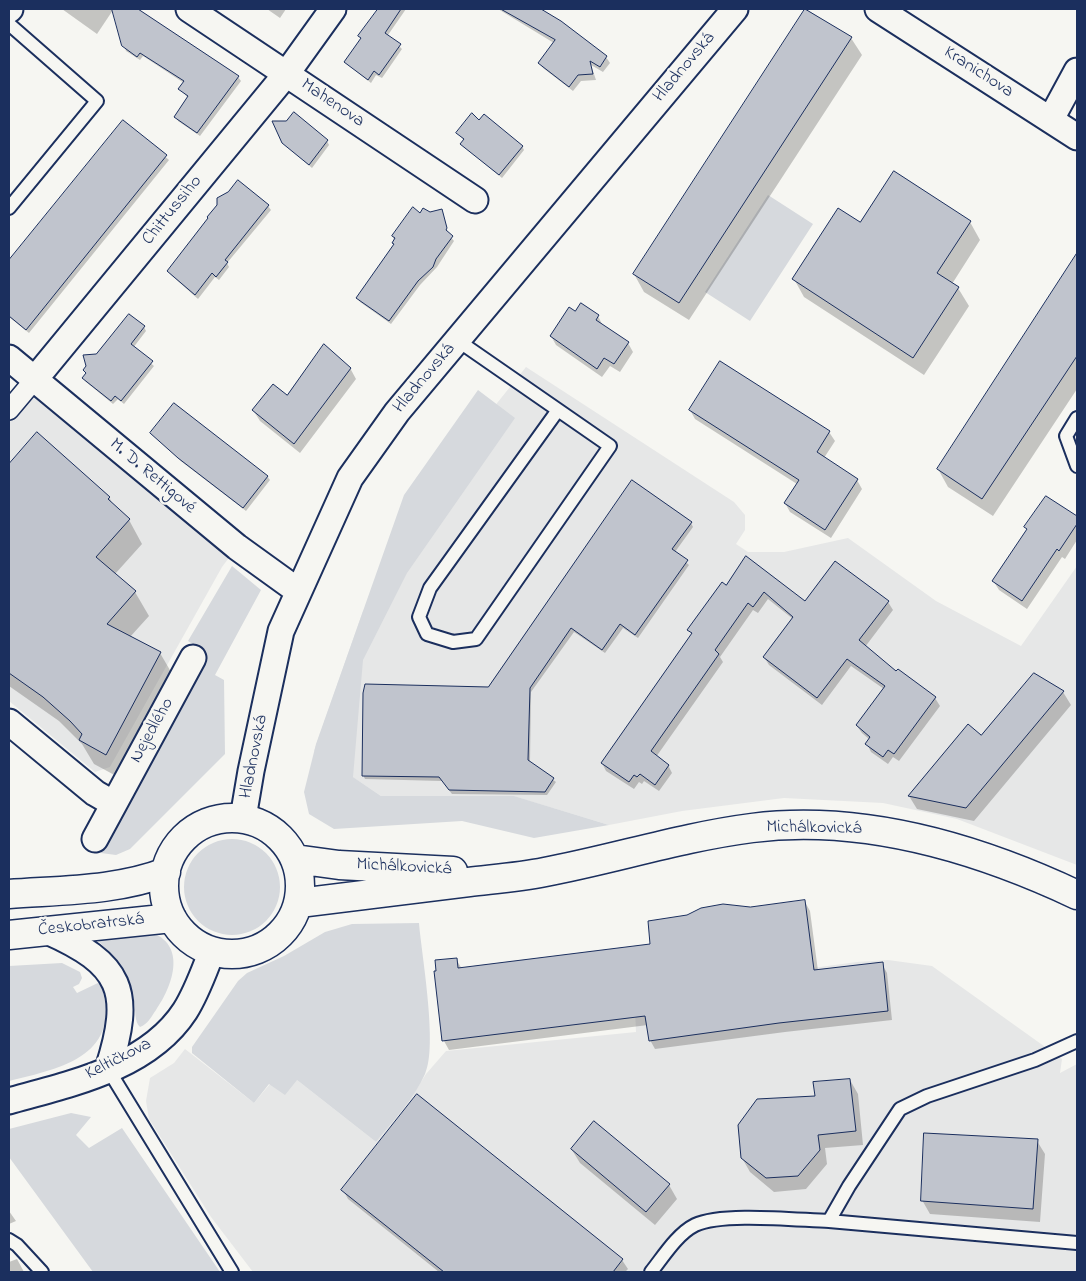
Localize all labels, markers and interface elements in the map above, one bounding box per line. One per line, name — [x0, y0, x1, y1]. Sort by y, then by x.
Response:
street label: Hladnovská — [650, 29, 720, 107]
street label: Kranichova — [939, 43, 1017, 103]
street label: Mahenova — [296, 75, 368, 133]
street label: Chittussiho — [138, 172, 208, 250]
street label: Hladnovská — [390, 340, 460, 418]
street label: M. D. Rettigové — [104, 435, 200, 519]
street label: Nejedlého — [126, 695, 180, 767]
street label: Hladnovská — [236, 713, 274, 801]
street label: Michálkovická — [766, 817, 862, 841]
street label: Michálkovická — [356, 855, 452, 881]
street label: Českobratrská — [37, 910, 145, 942]
street label: Keltičkova — [82, 1034, 156, 1086]

